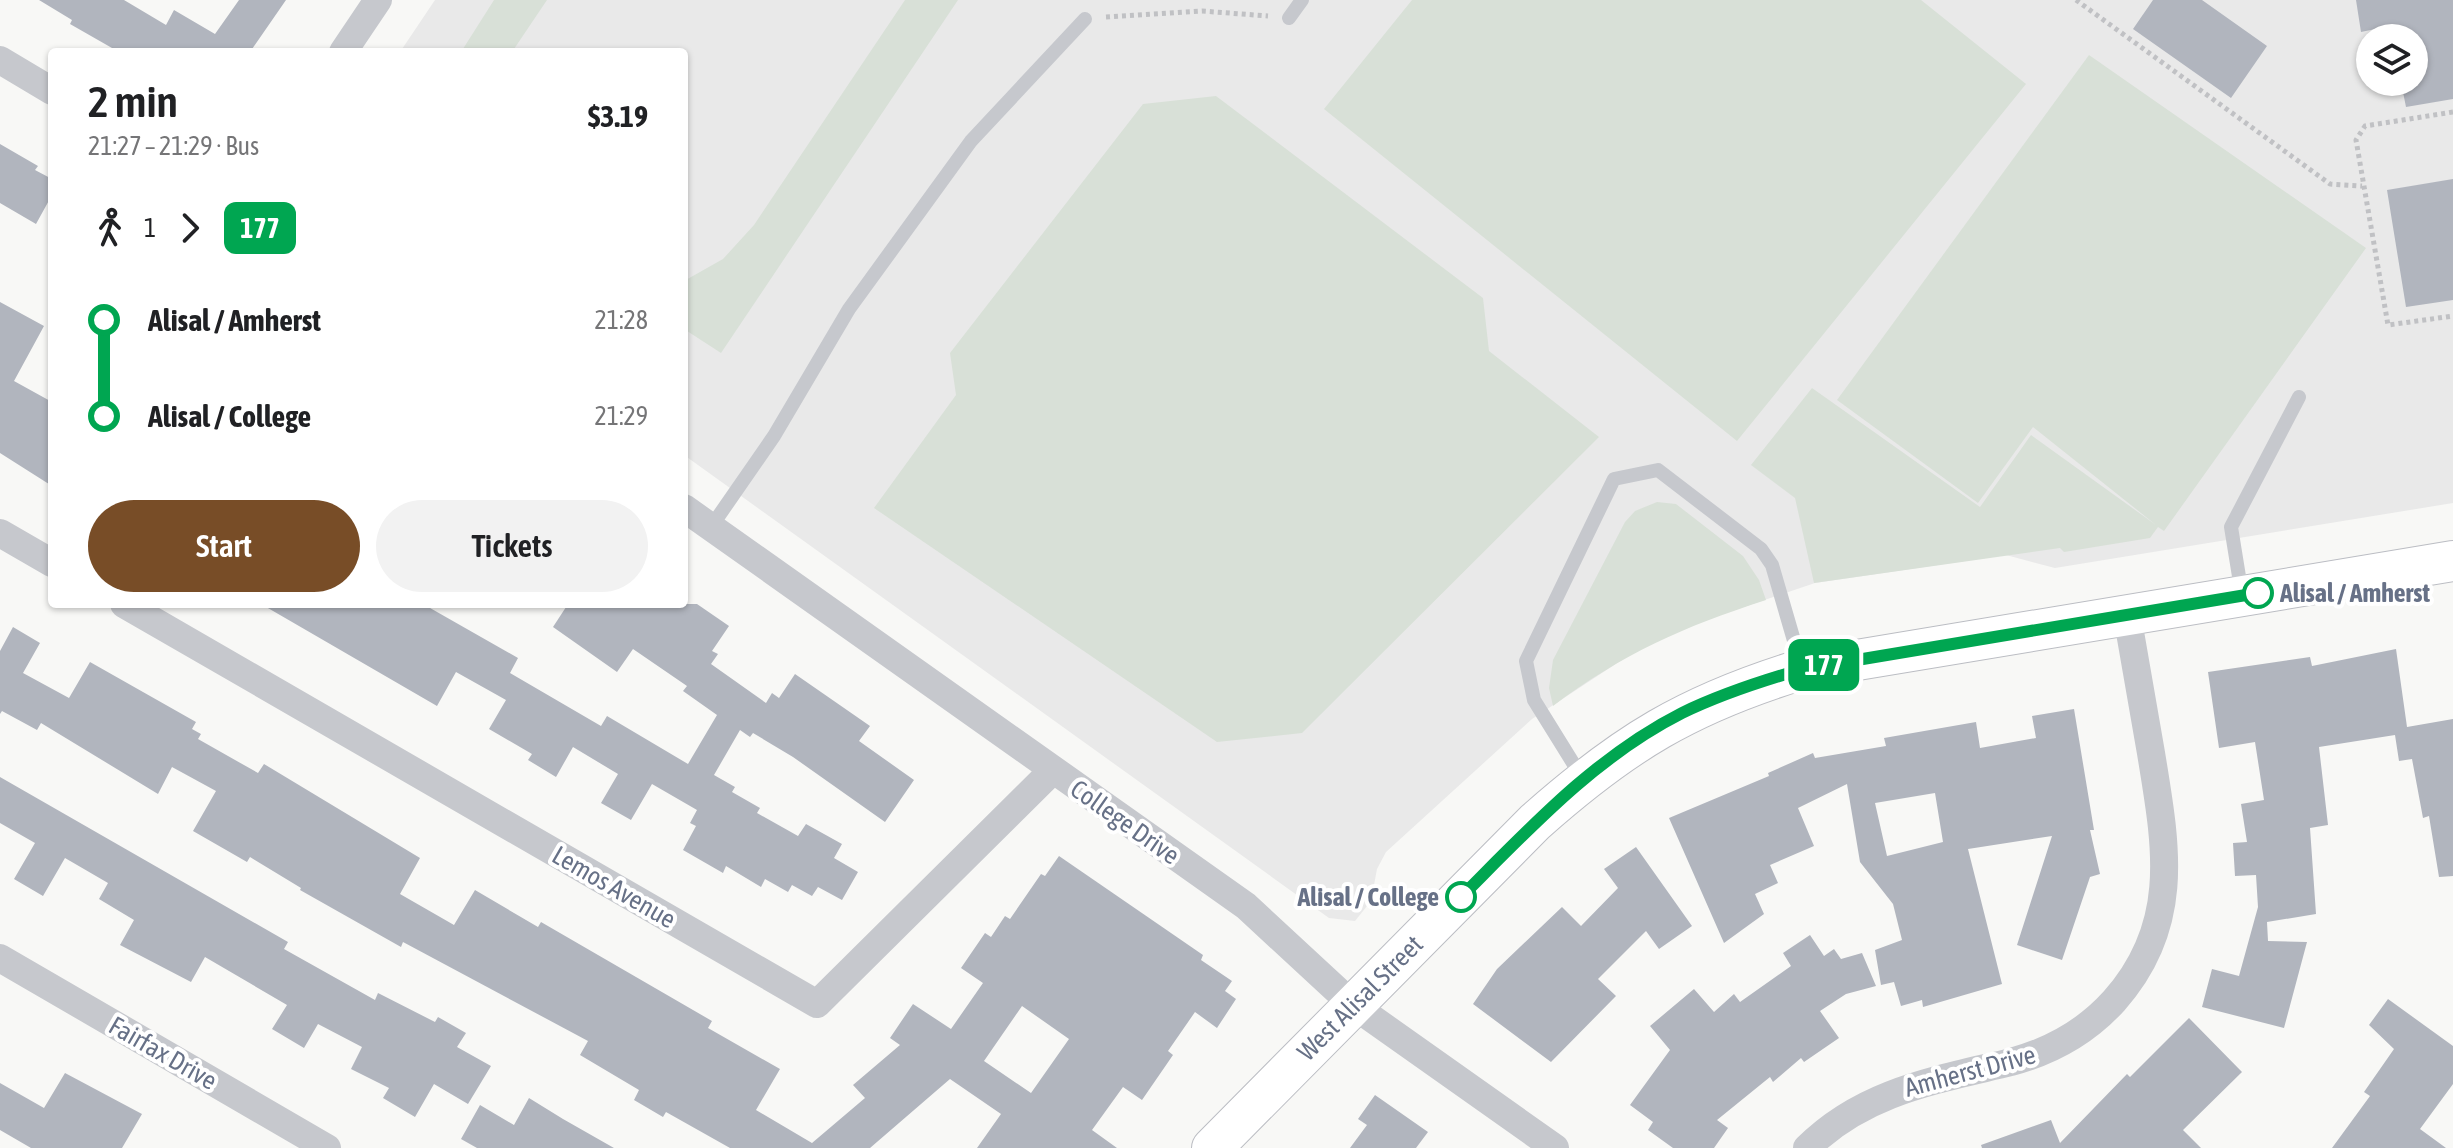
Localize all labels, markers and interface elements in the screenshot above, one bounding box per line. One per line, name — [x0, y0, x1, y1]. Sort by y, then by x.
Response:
map controls — [2356, 24, 2428, 96]
button: layers — [2356, 24, 2428, 96]
text: 2 min — [88, 76, 178, 126]
text: $3.19 — [588, 99, 648, 133]
text: 21:27 – 21:29 · Bus — [88, 131, 259, 161]
icon: walk — [88, 206, 132, 250]
icon: forward — [168, 206, 212, 250]
text: 177 — [240, 212, 280, 244]
text: 1 — [144, 213, 156, 243]
text: Alisal / Amherst — [148, 303, 321, 337]
text: 21:28 — [594, 305, 648, 335]
text: Alisal / College — [148, 399, 311, 433]
text: 21:29 — [594, 401, 648, 431]
button: Start — [88, 500, 360, 592]
button: Tickets — [376, 500, 648, 592]
marker: Alisal / Amherst — [2243, 578, 2273, 608]
place label: Alisal / Amherst — [2279, 578, 2430, 608]
line badge: 177 — [1778, 639, 1870, 691]
text: 177 — [1804, 649, 1844, 681]
street label: College Drive — [1065, 774, 1185, 870]
street label: Lemos Avenue — [547, 840, 681, 934]
place label: Alisal / College — [1297, 882, 1439, 912]
marker: Alisal / College — [1446, 882, 1476, 912]
street label: West Alisal Street — [1291, 929, 1429, 1067]
street label: Fairfax Drive — [104, 1010, 222, 1096]
street label: Amherst Drive — [1901, 1039, 2039, 1103]

